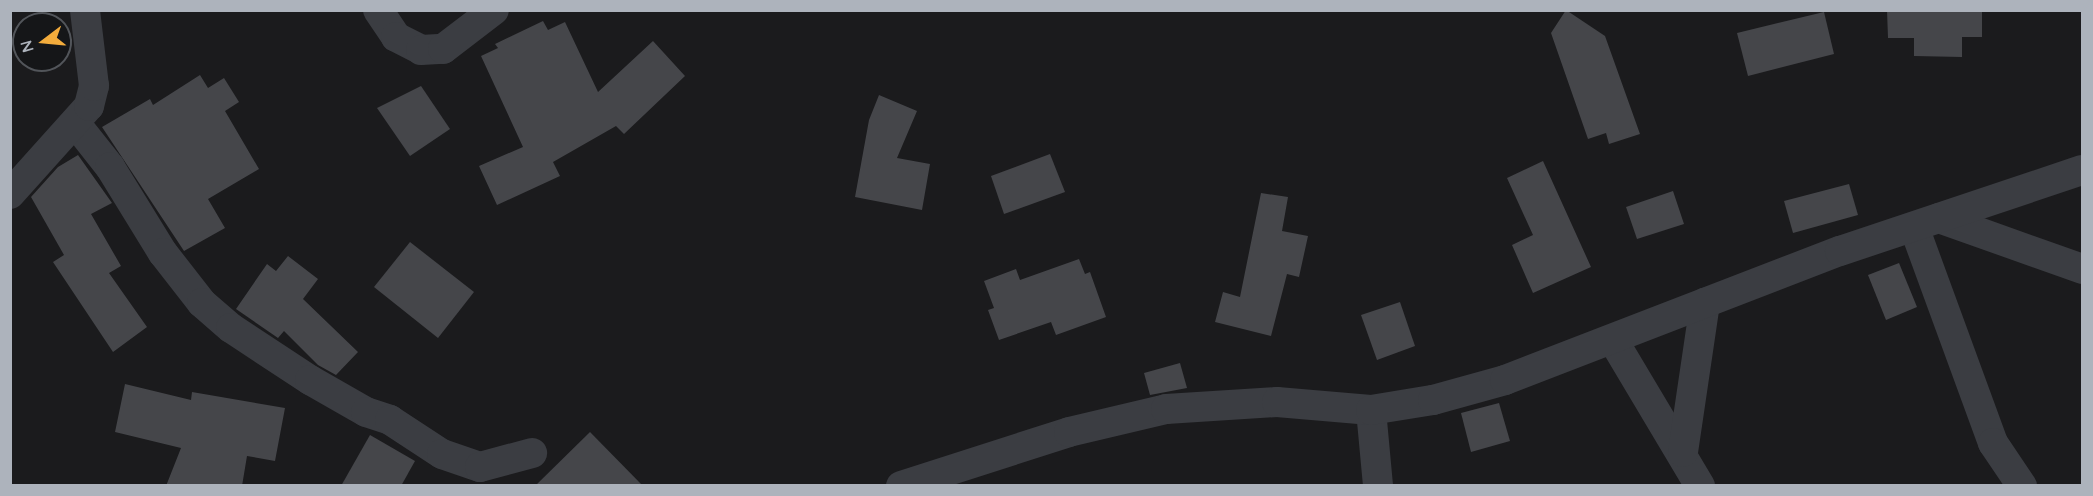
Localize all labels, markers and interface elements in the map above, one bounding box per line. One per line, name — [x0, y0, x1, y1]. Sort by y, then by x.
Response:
north arrow — [12, 12, 72, 72]
text: N — [15, 38, 38, 55]

